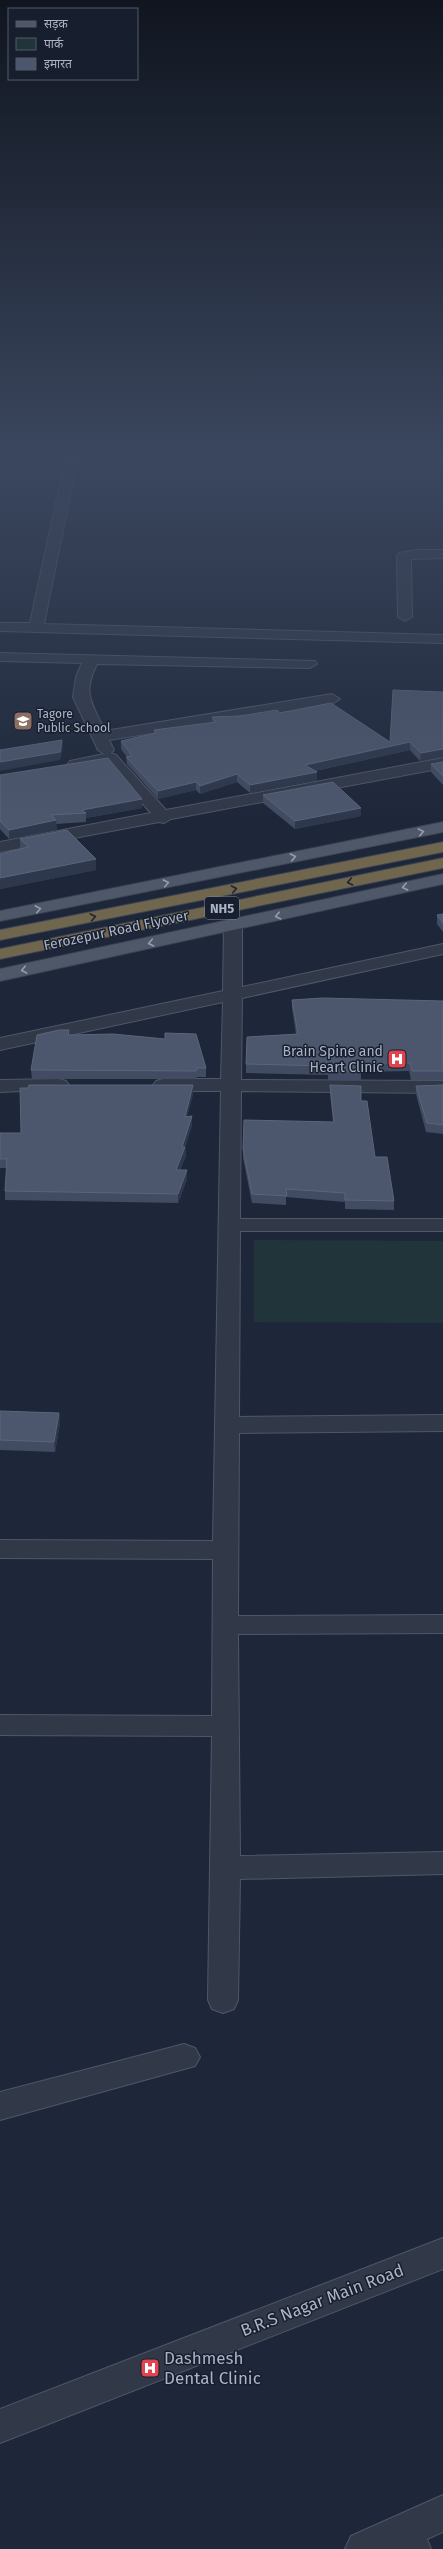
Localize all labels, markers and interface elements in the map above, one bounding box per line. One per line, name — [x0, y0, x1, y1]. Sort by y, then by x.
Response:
legend — [8, 8, 138, 80]
text: सड़क — [44, 17, 69, 31]
text: पार्क — [44, 37, 64, 51]
text: इमारत — [44, 57, 73, 71]
place label: Tagore Public School — [37, 707, 111, 735]
school or university icon: Tagore Public School — [12, 710, 34, 732]
one-way arrow — [417, 828, 424, 836]
one-way arrow — [290, 853, 296, 862]
one-way arrow — [347, 878, 353, 886]
one-way arrow — [163, 879, 169, 887]
one-way arrow — [402, 883, 408, 891]
one-way arrow — [231, 885, 238, 893]
road number: NH5 — [205, 897, 239, 919]
one-way arrow — [35, 905, 41, 913]
street label: Ferozepur Road Flyover — [42, 907, 191, 954]
one-way arrow — [275, 911, 282, 920]
one-way arrow — [90, 913, 96, 921]
one-way arrow — [148, 939, 154, 947]
one-way arrow — [21, 965, 27, 973]
place label: Brain Spine and Heart Clinic — [282, 1043, 383, 1076]
hospital icon: Brain Spine and Heart Clinic — [386, 1048, 408, 1070]
street label: B.R.S Nagar Main Road — [238, 2260, 407, 2341]
place label: Dashmesh Dental Clinic — [164, 2348, 261, 2389]
hospital icon: Dashmesh Dental Clinic — [139, 2357, 161, 2379]

